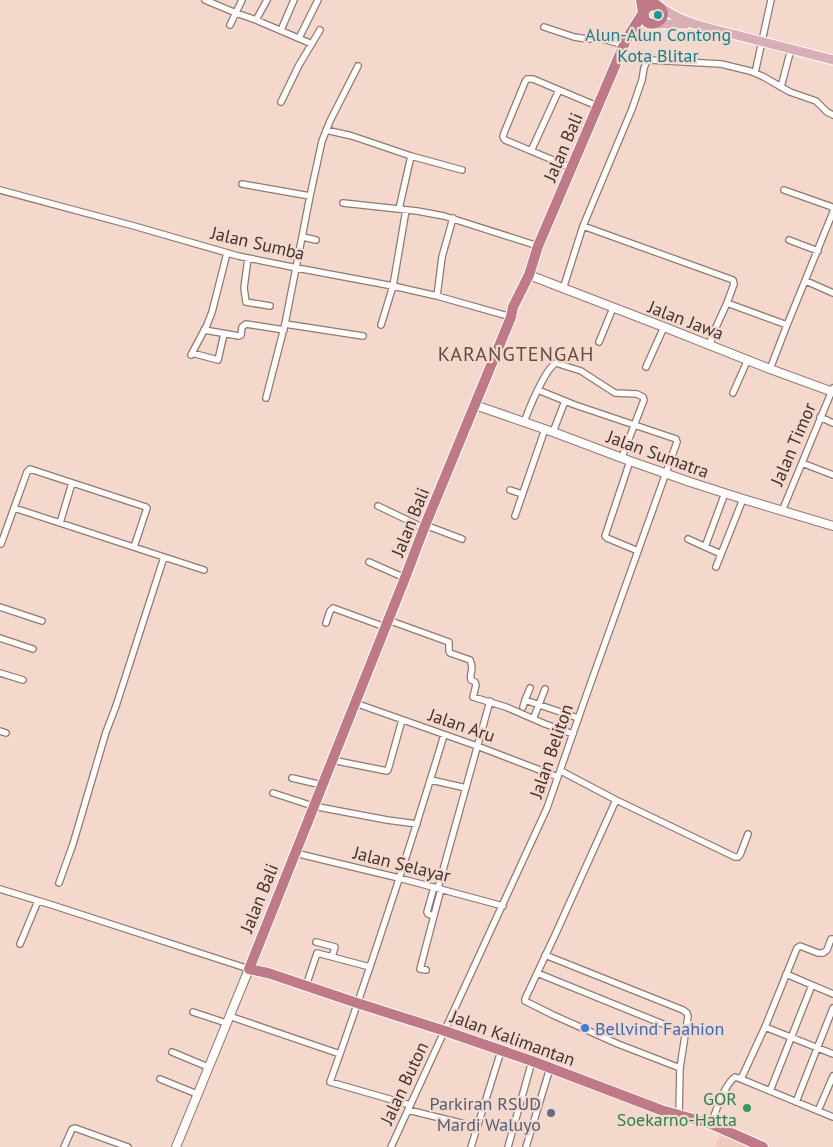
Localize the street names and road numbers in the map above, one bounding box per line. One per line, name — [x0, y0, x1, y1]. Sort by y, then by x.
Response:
street label: Jalan Bali — [538, 109, 588, 186]
street label: Jalan Sumba — [208, 221, 307, 265]
street label: Jalan Jawa — [644, 295, 727, 345]
street label: Jalan Timor — [765, 399, 821, 490]
street label: Jalan Sumatra — [603, 425, 712, 483]
street label: Jalan Bali — [385, 484, 434, 561]
street label: Jalan Beliton — [524, 701, 578, 802]
street label: Jalan Aru — [425, 703, 498, 747]
street label: Jalan Selayar — [350, 841, 453, 887]
street label: Jalan Bali — [234, 860, 283, 937]
street label: Jalan Kalimantan — [447, 1004, 578, 1071]
street label: Jalan Buton — [374, 1038, 433, 1129]

